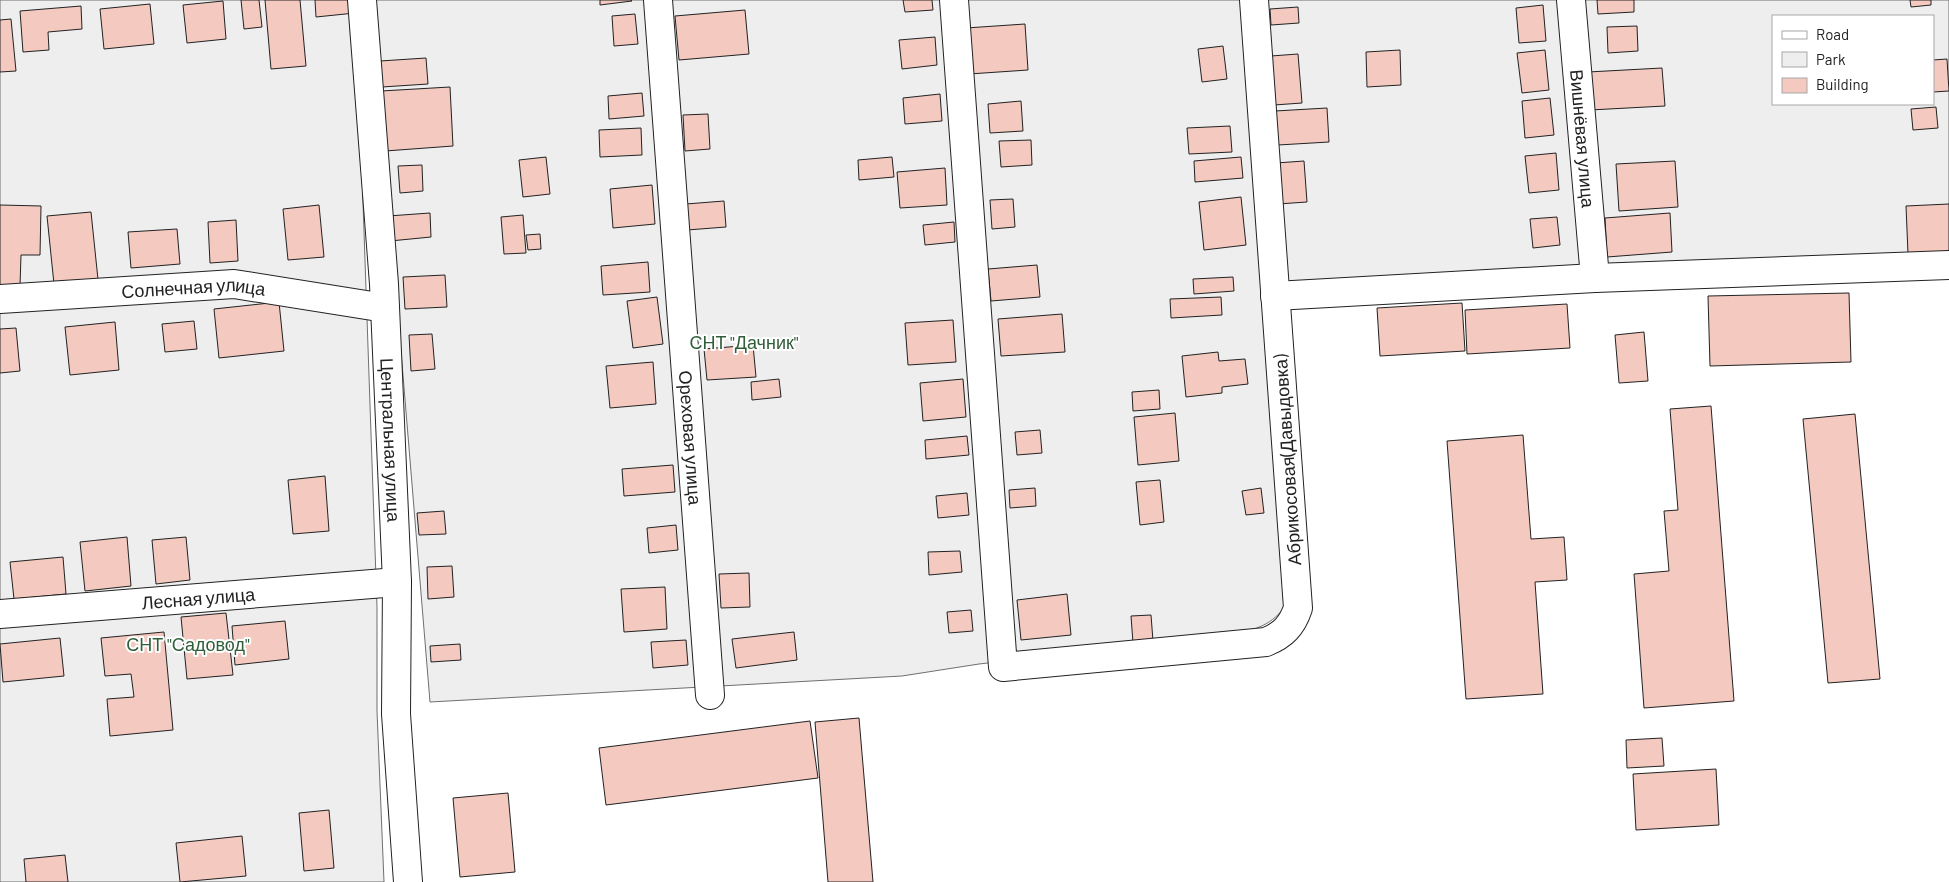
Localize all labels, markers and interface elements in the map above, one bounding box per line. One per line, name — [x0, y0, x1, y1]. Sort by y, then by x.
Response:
legend — [1772, 15, 1934, 105]
text: Road — [1816, 25, 1849, 43]
text: Park — [1816, 50, 1846, 68]
street label: Вишнёвая улица — [1566, 68, 1600, 210]
text: Building — [1816, 75, 1869, 93]
street label: Солнечная улица — [121, 273, 268, 302]
park label: СНТ "Дачник" — [689, 331, 799, 353]
street label: Абрикосовая(Давыдовка) — [1269, 354, 1305, 566]
street label: Центральная улица — [376, 357, 405, 524]
street label: Ореховая улица — [675, 370, 707, 507]
street label: Лесная улица — [141, 582, 257, 614]
park label: СНТ "Садовод" — [126, 633, 250, 655]

